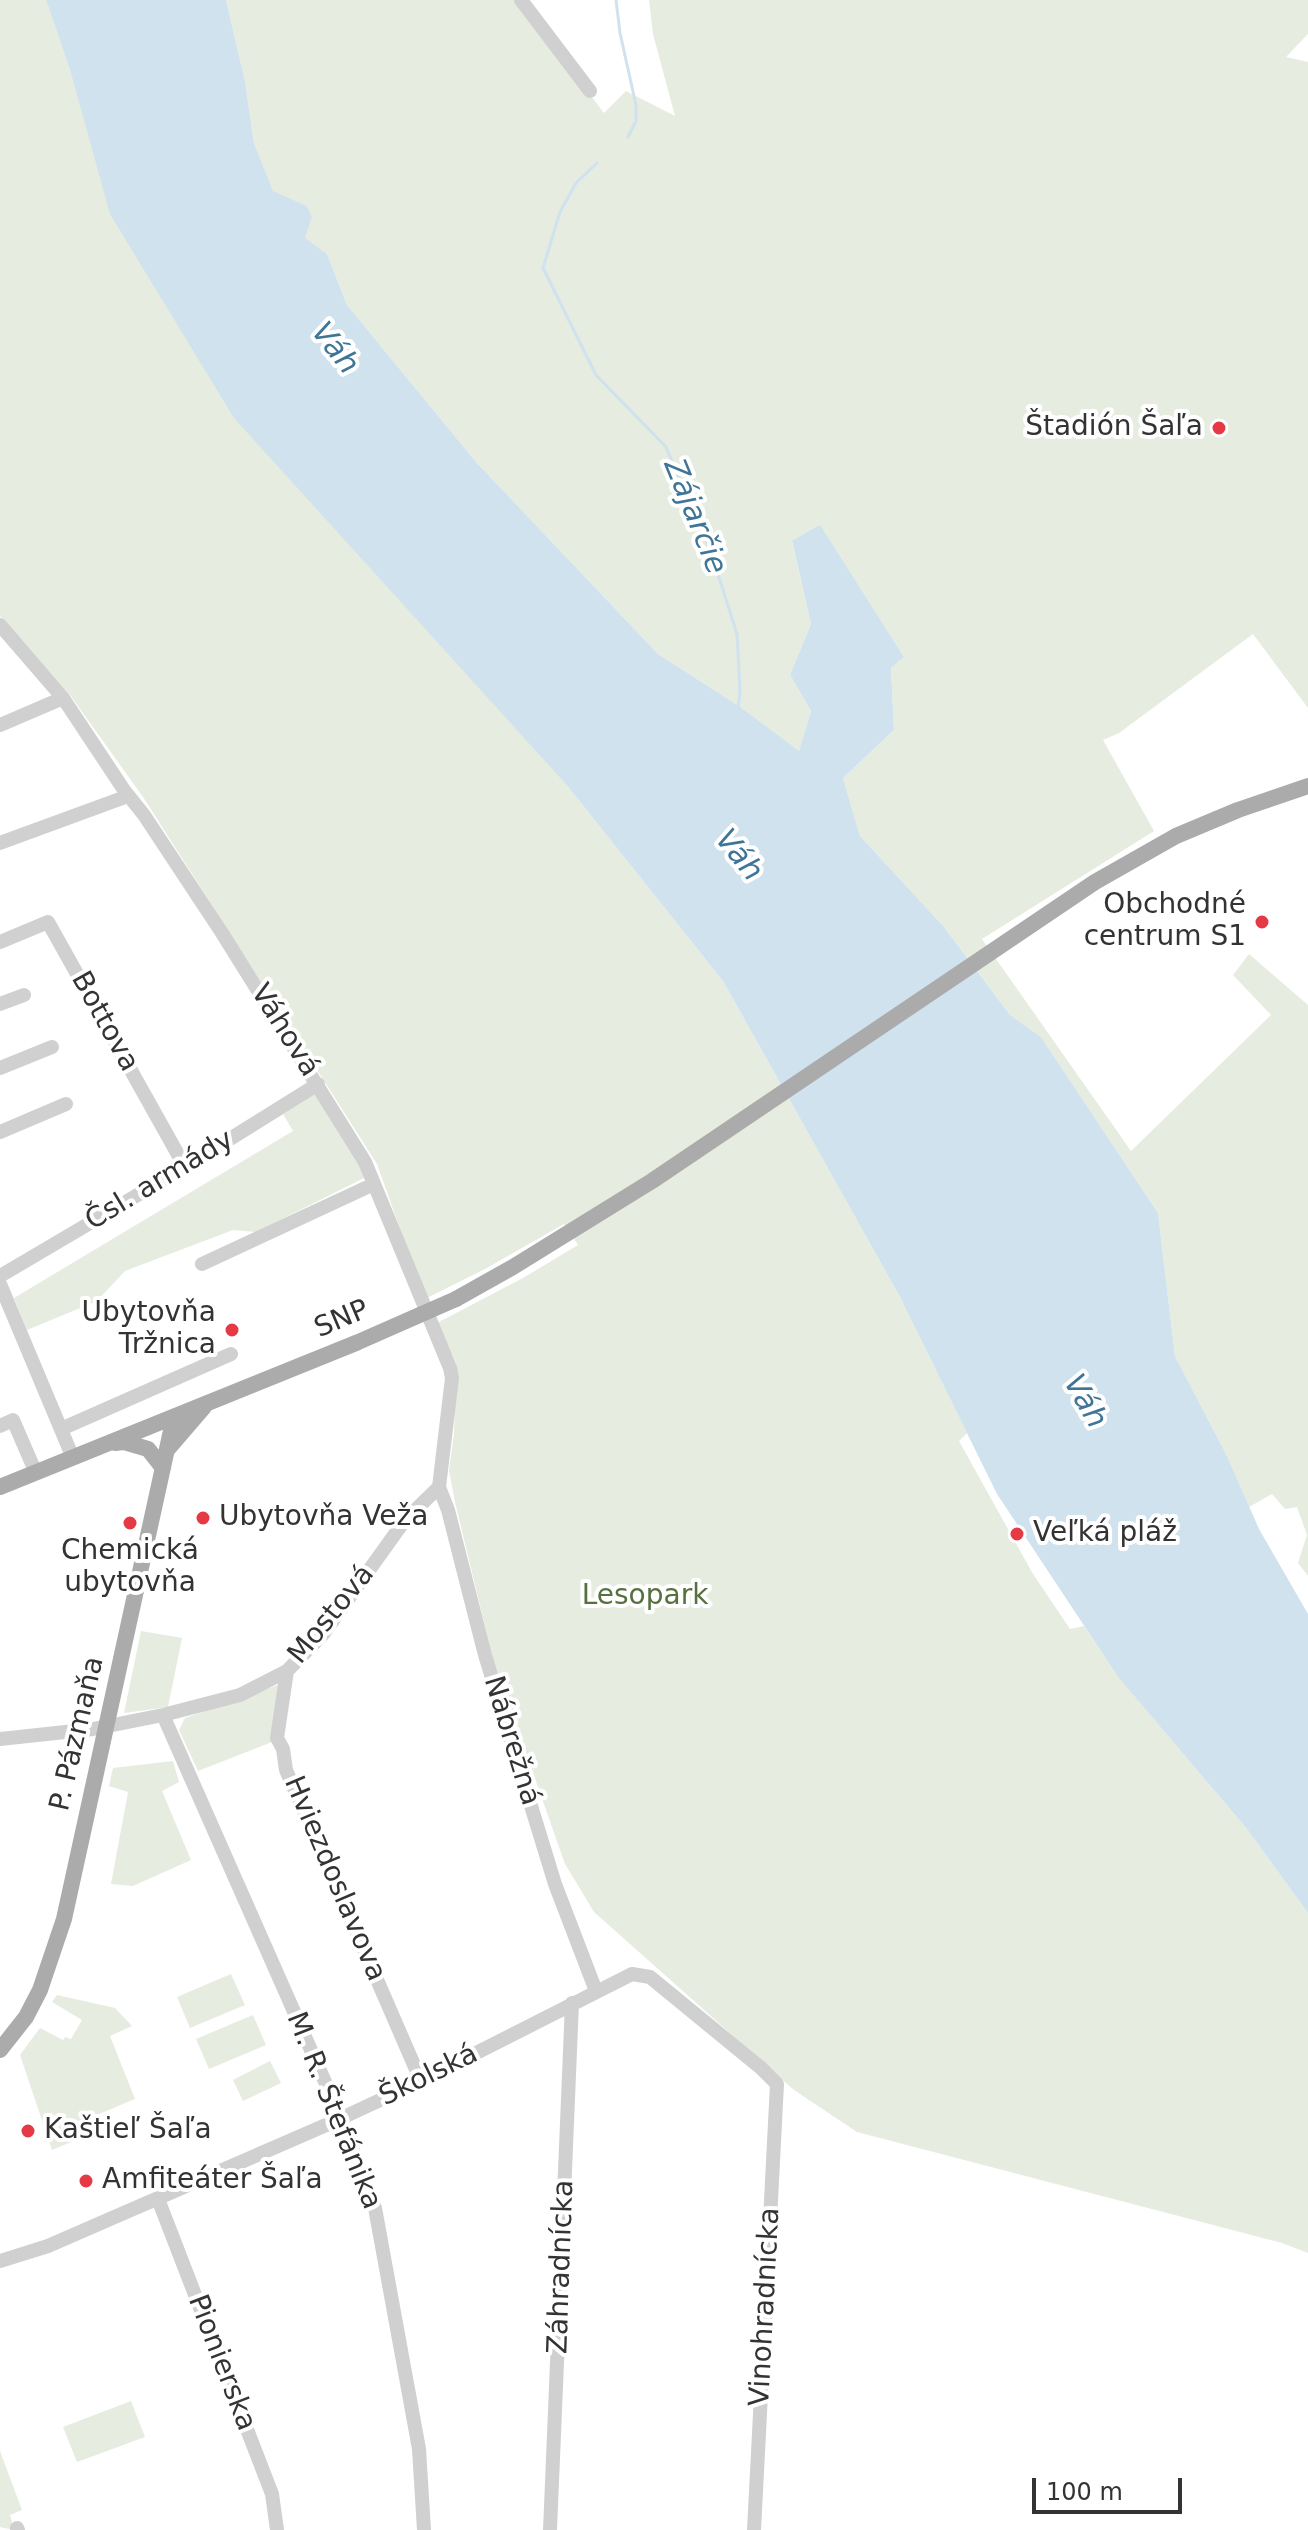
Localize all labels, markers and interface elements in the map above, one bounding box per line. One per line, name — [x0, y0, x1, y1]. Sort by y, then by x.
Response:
water label: Váh — [303, 316, 365, 382]
place label: Štadión Šaľa — [1025, 411, 1203, 445]
marker: Štadión Šaľa — [1210, 419, 1228, 437]
water label: Zájarčie — [655, 454, 733, 580]
water label: Váh — [706, 823, 770, 889]
place label: Obchodné centrum S1 — [1084, 889, 1246, 955]
marker: Obchodné centrum S1 — [1253, 913, 1271, 931]
street label: Bottova — [63, 966, 145, 1078]
street label: Váhová — [243, 979, 325, 1083]
street label: Čsl. armády — [80, 1124, 240, 1238]
street label: SNP — [310, 1294, 374, 1346]
place label: Ubytovňa Tržnica — [82, 1297, 216, 1363]
marker: Ubytovňa Tržnica — [223, 1321, 241, 1339]
water label: Váh — [1054, 1369, 1114, 1435]
place label: Ubytovňa Veža — [219, 1501, 428, 1535]
marker: Ubytovňa Veža — [194, 1509, 212, 1527]
marker: Chemická ubytovňa — [121, 1514, 139, 1532]
place label: Veľká pláž — [1033, 1517, 1177, 1551]
marker: Veľká pláž — [1008, 1525, 1026, 1543]
place label: Chemická ubytovňa — [61, 1535, 199, 1601]
street label: Mostová — [282, 1559, 382, 1671]
park label: Lesopark — [582, 1580, 708, 1614]
street label: P. Pázmaňa — [44, 1654, 112, 1814]
street label: Nábrežná — [475, 1672, 547, 1810]
street label: Hviezdoslavova — [276, 1772, 392, 1986]
street label: M. R. Štefánika — [278, 2008, 388, 2214]
street label: Školská — [374, 2038, 484, 2114]
place label: Kaštieľ Šaľa — [44, 2114, 212, 2148]
marker: Kaštieľ Šaľa — [19, 2122, 37, 2140]
place label: Amfiteáter Šaľa — [102, 2164, 323, 2198]
marker: Amfiteáter Šaľa — [77, 2172, 95, 2190]
street label: Záhradnícka — [542, 2179, 582, 2355]
street label: Vinohradnícka — [744, 2207, 788, 2407]
street label: Pionierska — [180, 2290, 262, 2436]
scale bar — [1036, 2462, 1186, 2512]
text: 100 m — [1046, 2478, 1123, 2506]

